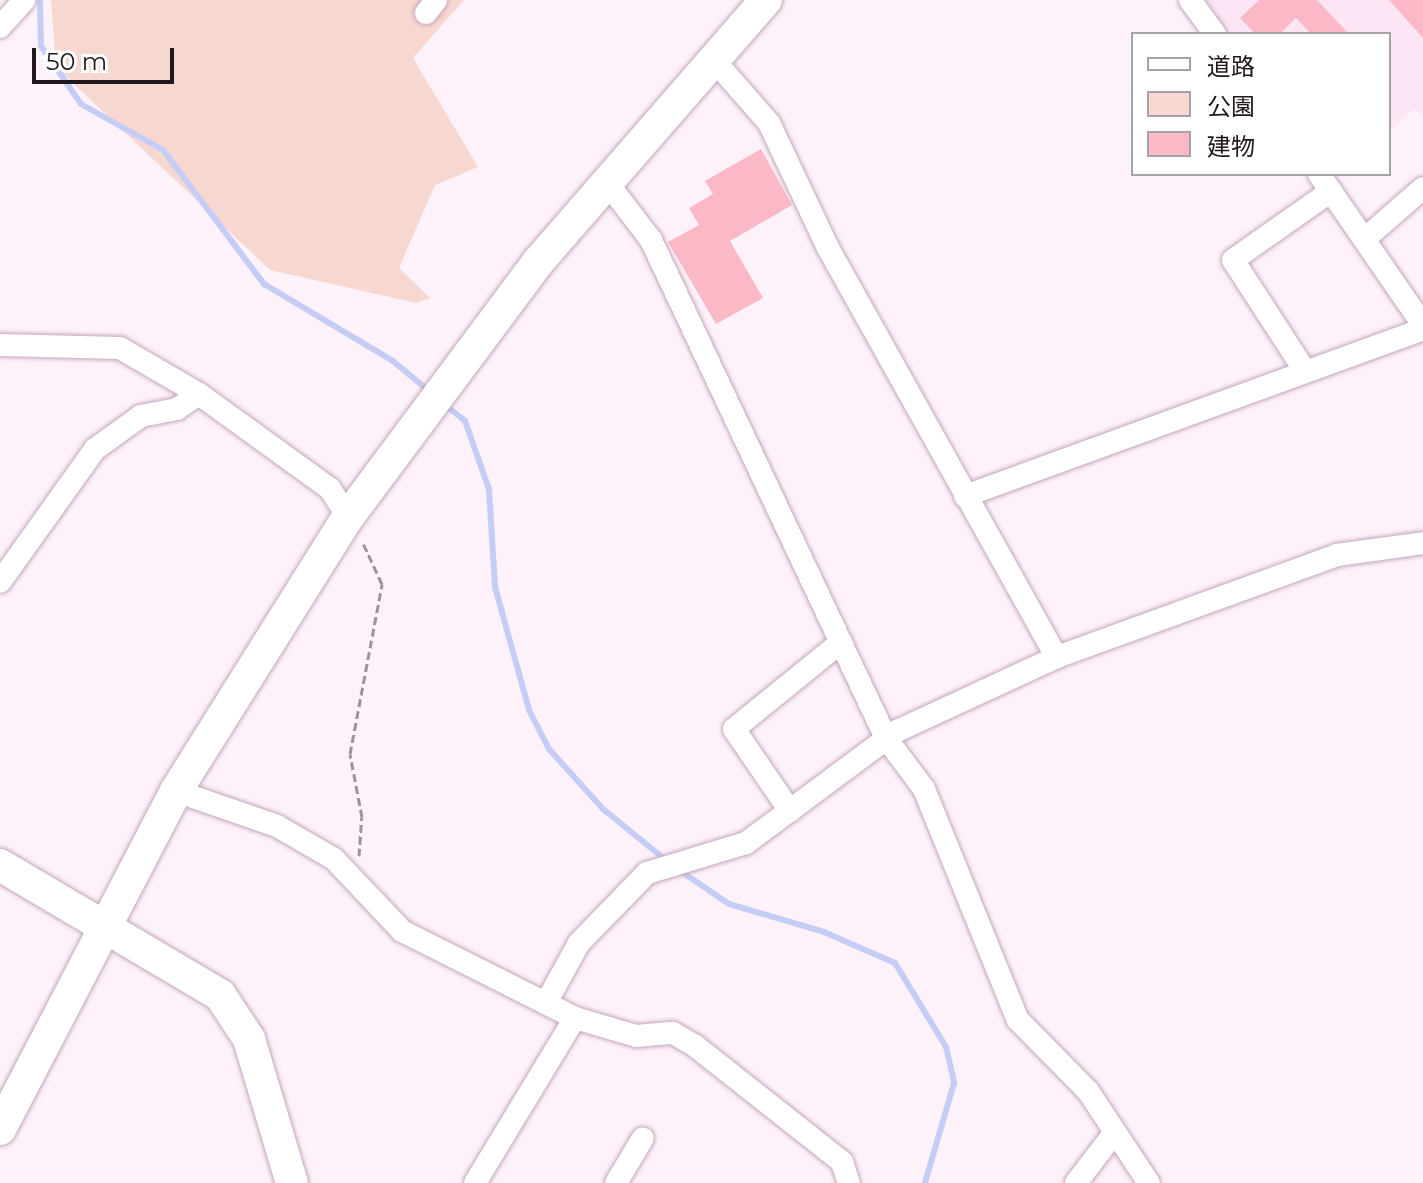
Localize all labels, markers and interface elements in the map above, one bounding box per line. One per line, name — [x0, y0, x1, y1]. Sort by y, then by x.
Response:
scale bar — [36, 32, 178, 82]
legend — [1131, 32, 1391, 176]
text: 50 m — [46, 47, 107, 76]
text: 道路 — [1207, 52, 1255, 81]
text: 公園 — [1207, 92, 1255, 121]
text: 建物 — [1207, 132, 1255, 161]

